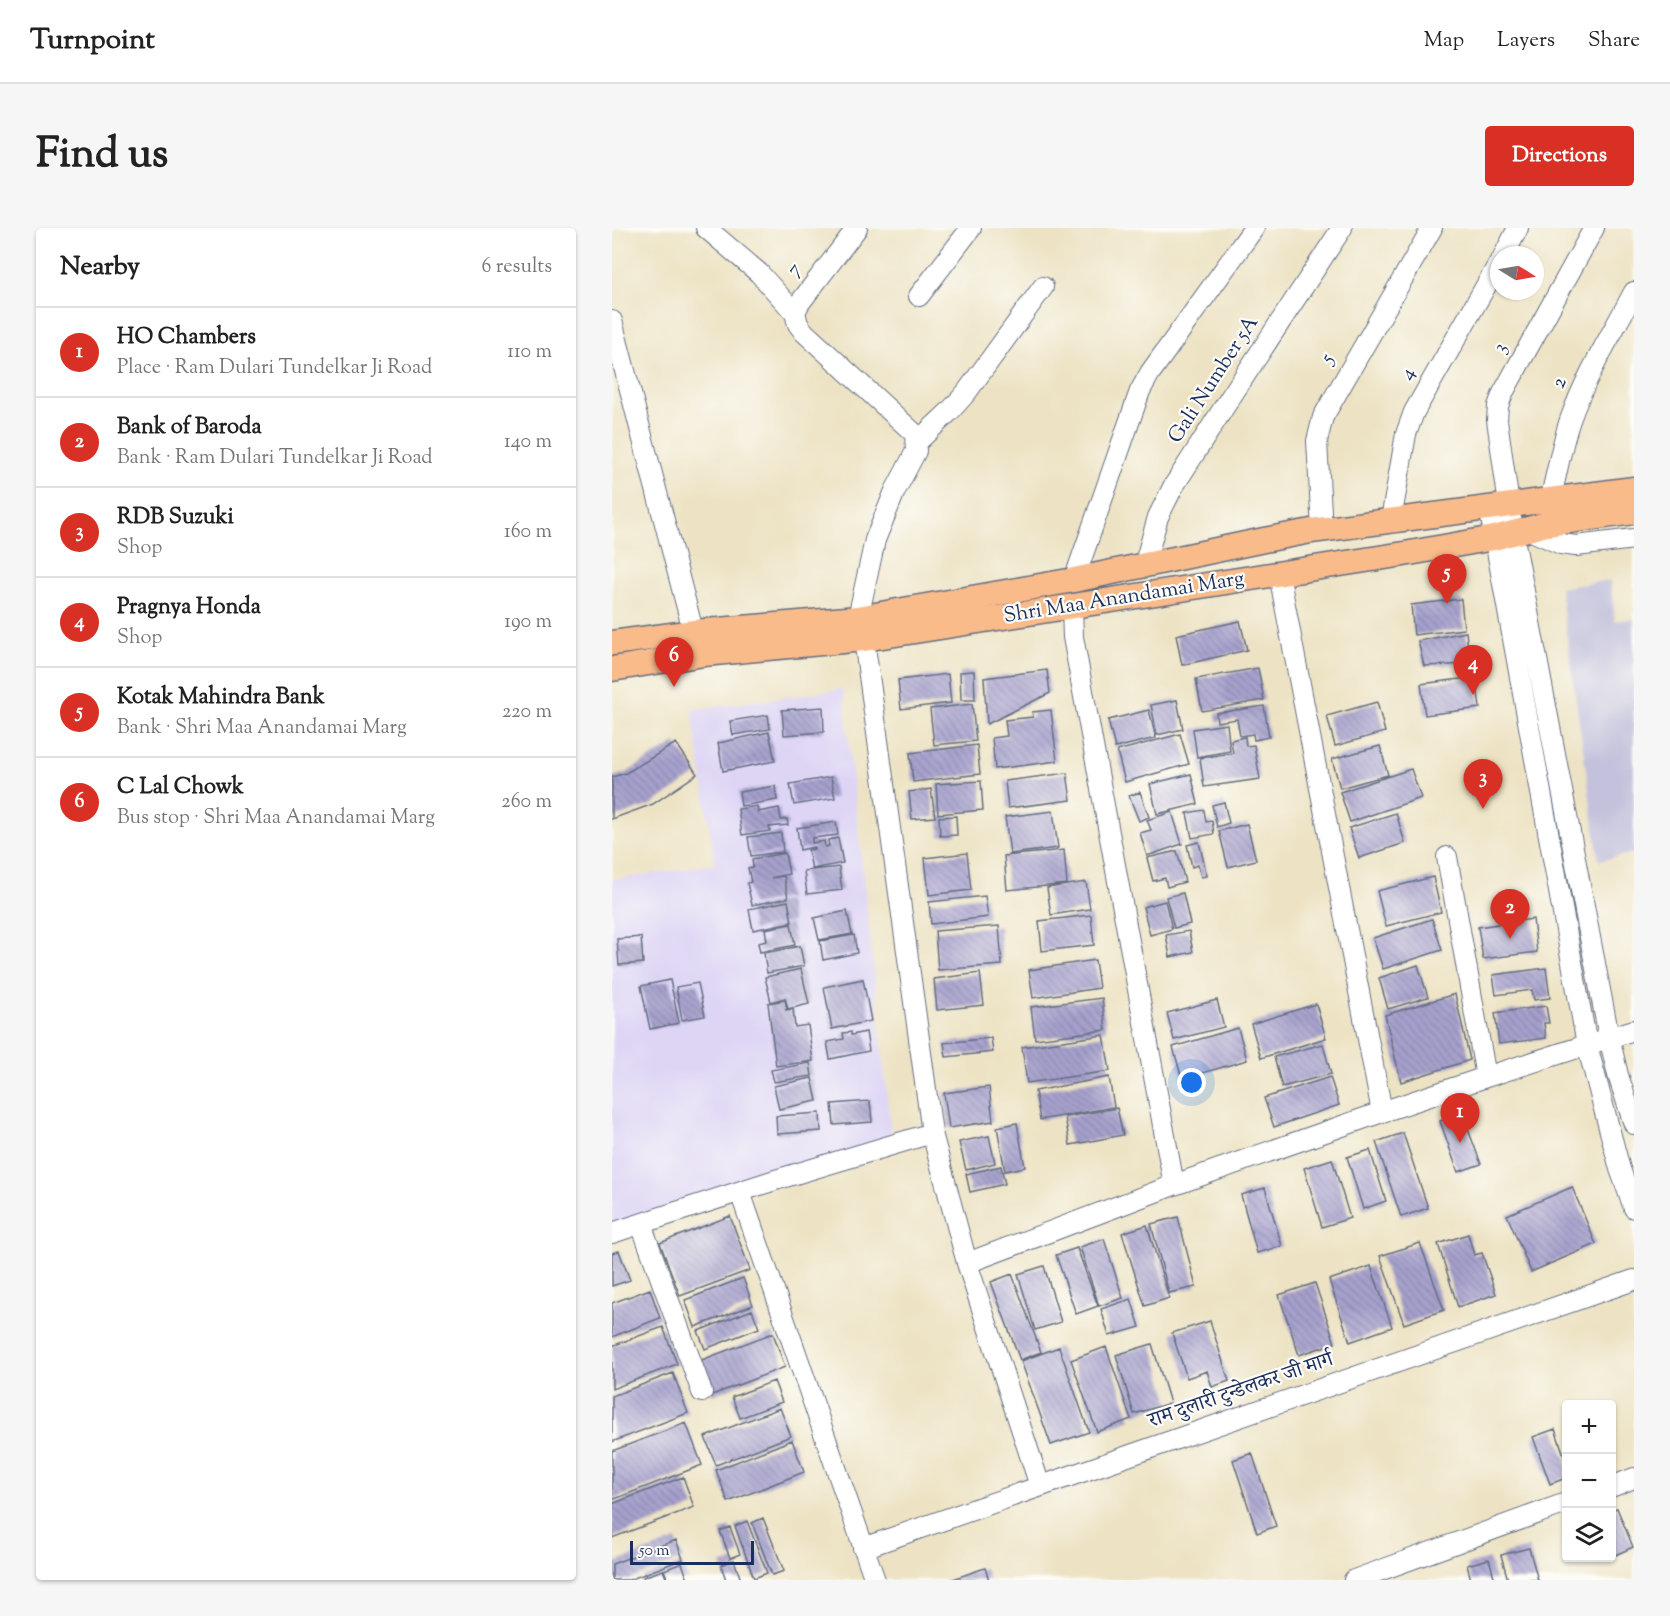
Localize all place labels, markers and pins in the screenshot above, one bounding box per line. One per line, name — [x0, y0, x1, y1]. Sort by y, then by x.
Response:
pin: 5 — [1428, 554, 1466, 604]
pin: 6 — [654, 638, 694, 687]
pin: 4 — [1454, 646, 1492, 695]
pin: 3 — [1464, 760, 1502, 809]
pin: 2 — [1490, 890, 1530, 939]
pin: 1 — [1440, 1094, 1480, 1143]

